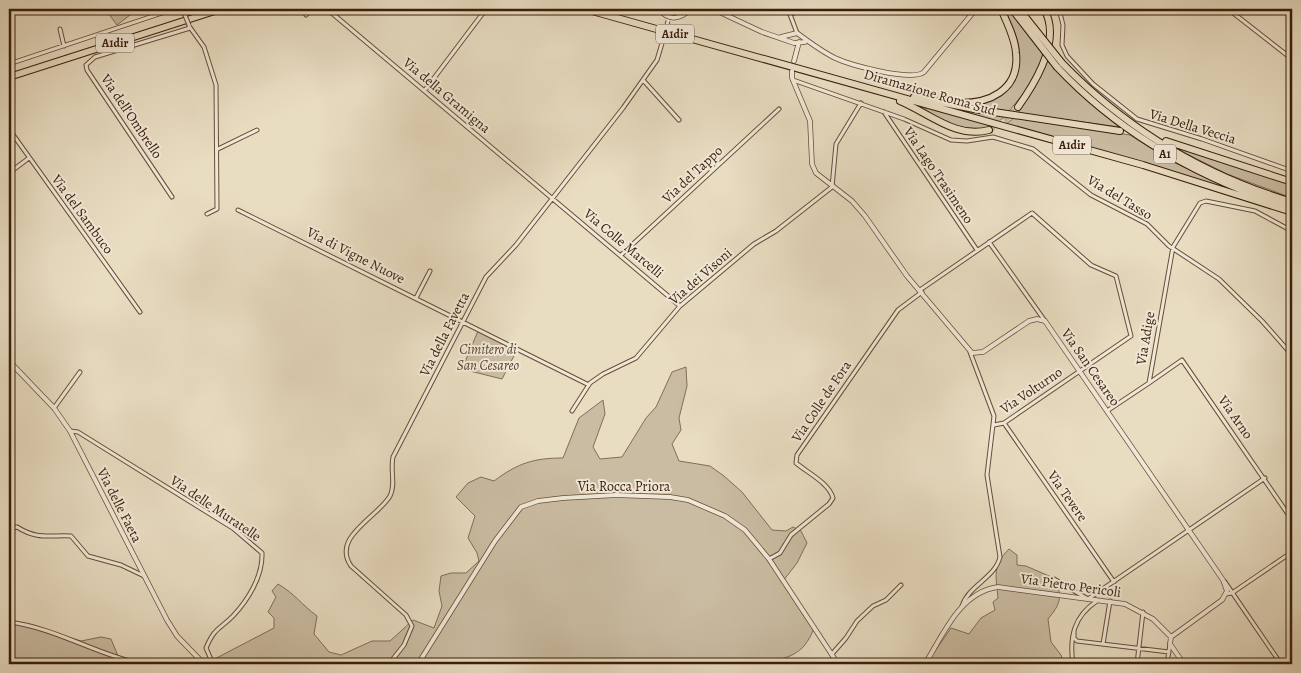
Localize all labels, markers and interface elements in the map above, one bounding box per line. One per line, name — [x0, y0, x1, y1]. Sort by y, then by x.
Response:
road number: A1dir — [656, 24, 694, 44]
road number: A1dir — [96, 34, 134, 52]
street label: Via della Gramigna — [398, 53, 495, 138]
street label: Diramazione Roma Sud — [862, 65, 998, 121]
street label: Via dell'Ombrello — [96, 69, 167, 162]
street label: Via Della Veccia — [1146, 104, 1239, 149]
street label: Via Lago Trasimeno — [899, 122, 978, 227]
road number: A1dir — [1053, 136, 1091, 154]
street label: Via del Tappo — [657, 141, 727, 208]
road number: A1 — [1154, 144, 1176, 164]
street label: Via del Sambuco — [47, 170, 118, 258]
street label: Via del Tasso — [1083, 170, 1156, 224]
street label: Via Colle Marcelli — [579, 204, 668, 282]
street label: Via di Vigne Nuove — [303, 222, 408, 288]
street label: Via dei Visoni — [664, 244, 736, 310]
street label: Via della Favetta — [415, 289, 474, 380]
street label: Via Adige — [1131, 310, 1160, 367]
street label: Via San Cesareo — [1056, 324, 1124, 410]
park label: Cimitero di San Cesareo — [457, 340, 520, 375]
street label: Via Colle de Fora — [787, 356, 856, 447]
street label: Via Volturno — [996, 363, 1066, 419]
street label: Via Arno — [1213, 391, 1257, 443]
street label: Via delle Faeta — [92, 464, 147, 546]
street label: Via Tevere — [1043, 466, 1092, 526]
street label: Via delle Muratelle — [166, 470, 265, 546]
street label: Via Rocca Priora — [577, 477, 671, 496]
street label: Via Pietro Pericoli — [1018, 569, 1122, 602]

